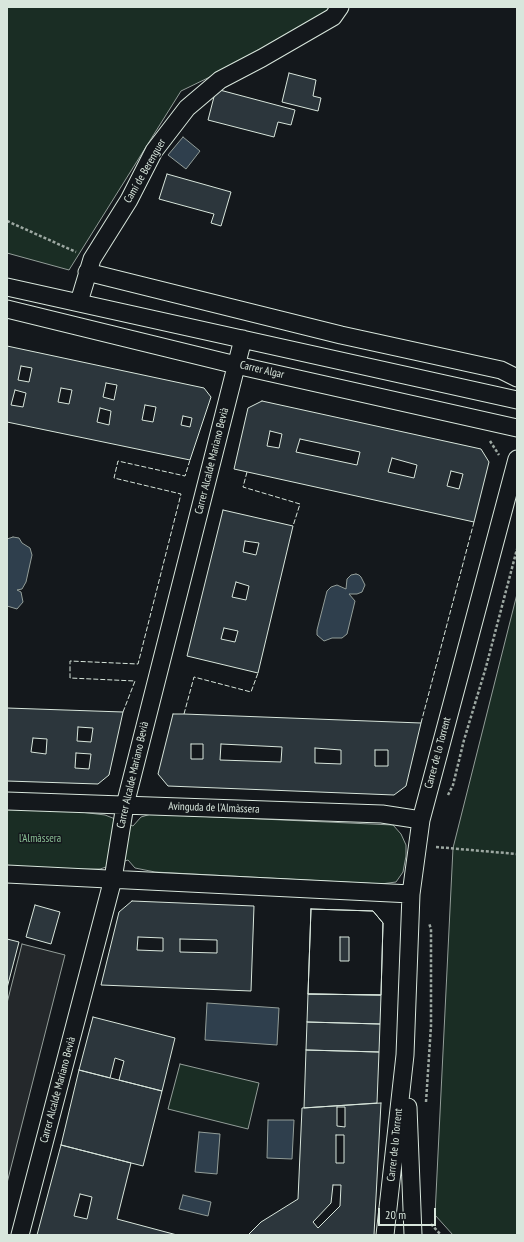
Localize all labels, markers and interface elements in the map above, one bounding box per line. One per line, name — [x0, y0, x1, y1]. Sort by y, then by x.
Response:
street label: Camí de Berenguer — [121, 137, 169, 205]
street label: Carrer Algar — [239, 358, 285, 382]
street label: Carrer Alcalde Mariano Bevià — [192, 406, 232, 516]
street label: Carrer de lo Torrent — [422, 716, 454, 790]
street label: Carrer Alcalde Mariano Bevià — [114, 720, 152, 830]
street label: Avinguda de l'Almàssera — [168, 800, 260, 816]
park label: l'Almàssera — [19, 832, 61, 846]
street label: Carrer Alcalde Mariano Bevià — [37, 1036, 79, 1144]
street label: Carrer de lo Torrent — [385, 1108, 405, 1182]
scale bar — [380, 1200, 438, 1226]
text: 20 m — [385, 1207, 406, 1222]

